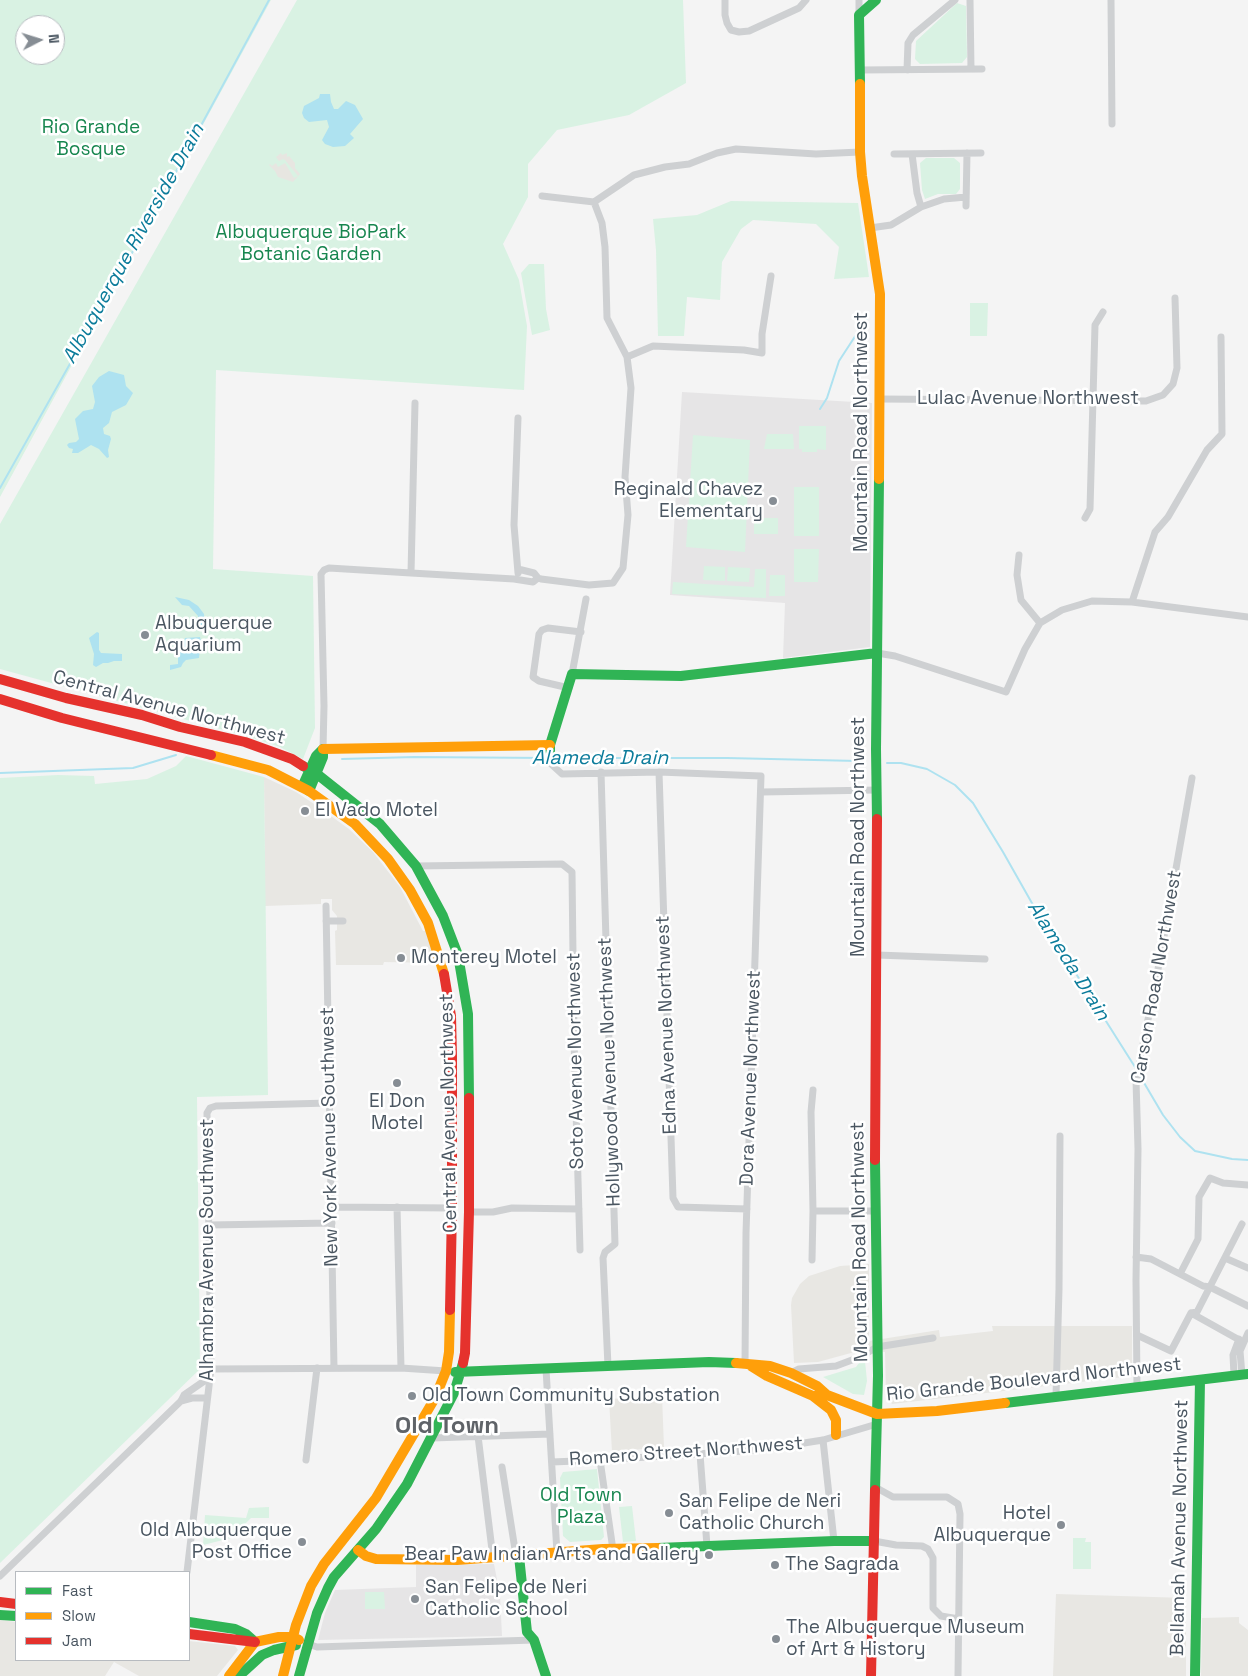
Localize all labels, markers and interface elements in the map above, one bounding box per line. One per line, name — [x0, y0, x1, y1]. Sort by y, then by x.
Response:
north arrow — [15, 15, 65, 65]
text: N — [45, 33, 63, 44]
park label: Rio Grande Bosque — [42, 117, 140, 161]
water label: Albuquerque Riverside Drain — [58, 120, 210, 368]
park label: Albuquerque BioPark Botanic Garden — [216, 222, 406, 266]
street label: Mountain Road Northwest — [851, 312, 873, 552]
street label: Lulac Avenue Northwest — [917, 388, 1139, 410]
place label: Reginald Chavez Elementary — [614, 479, 763, 523]
marker: Reginald Chavez Elementary — [767, 495, 779, 507]
place label: Albuquerque Aquarium — [155, 613, 273, 657]
marker: Albuquerque Aquarium — [139, 629, 151, 641]
street label: Central Avenue Northwest — [50, 666, 288, 750]
street label: Mountain Road Northwest — [848, 717, 870, 957]
water label: Alameda Drain — [532, 747, 668, 771]
place label: El Vado Motel — [315, 800, 438, 822]
marker: El Vado Motel — [299, 805, 311, 817]
street label: Carson Road Northwest — [1127, 868, 1187, 1086]
water label: Alameda Drain — [1022, 897, 1114, 1025]
street label: Edna Avenue Northwest — [652, 915, 682, 1135]
street label: Hollywood Avenue Northwest — [594, 937, 626, 1207]
place label: Monterey Motel — [411, 947, 557, 969]
marker: Monterey Motel — [395, 952, 407, 964]
street label: Soto Avenue Northwest — [563, 952, 589, 1170]
street label: Dora Avenue Northwest — [736, 970, 766, 1186]
street label: Central Avenue Northwest — [436, 993, 462, 1233]
street label: New York Avenue Southwest — [316, 1007, 344, 1267]
marker: El Don Motel — [391, 1077, 403, 1089]
place label: El Don Motel — [369, 1091, 425, 1135]
street label: Alhambra Avenue Southwest — [197, 1119, 219, 1381]
street label: Mountain Road Northwest — [847, 1122, 873, 1362]
street label: Rio Grande Boulevard Northwest — [885, 1353, 1183, 1407]
place label: Old Town Community Substation — [422, 1385, 720, 1407]
marker: Old Town Community Substation — [406, 1390, 418, 1402]
street label: Bellamah Avenue Northwest — [1166, 1400, 1194, 1656]
district label: Old Town — [395, 1412, 499, 1440]
street label: Romero Street Northwest — [568, 1432, 804, 1472]
park label: Old Town Plaza — [540, 1485, 622, 1529]
place label: San Felipe de Neri Catholic Church — [679, 1491, 841, 1535]
place label: Hotel Albuquerque — [933, 1503, 1051, 1547]
marker: San Felipe de Neri Catholic Church — [663, 1507, 675, 1519]
marker: Hotel Albuquerque — [1055, 1519, 1067, 1531]
place label: Old Albuquerque Post Office — [140, 1520, 292, 1564]
marker: Old Albuquerque Post Office — [296, 1536, 308, 1548]
place label: Bear Paw Indian Arts and Gallery — [404, 1544, 699, 1566]
marker: Bear Paw Indian Arts and Gallery — [703, 1549, 715, 1561]
place label: The Sagrada — [785, 1554, 899, 1576]
marker: The Sagrada — [769, 1559, 781, 1571]
legend — [15, 1571, 190, 1661]
place label: San Felipe de Neri Catholic School — [425, 1577, 587, 1621]
text: Fast — [62, 1581, 93, 1600]
marker: San Felipe de Neri Catholic School — [409, 1593, 421, 1605]
text: Slow — [62, 1606, 96, 1625]
place label: The Albuquerque Museum of Art & History — [786, 1617, 1025, 1661]
text: Jam — [62, 1631, 92, 1650]
marker: The Albuquerque Museum of Art & History — [770, 1633, 782, 1645]

